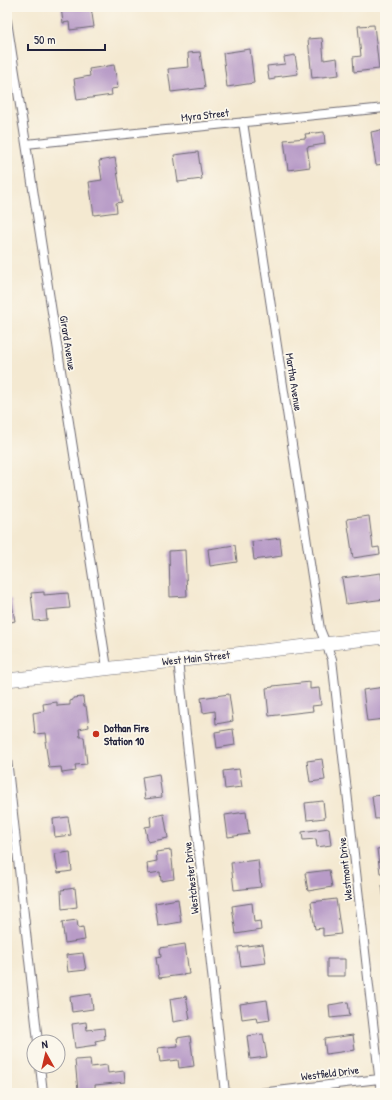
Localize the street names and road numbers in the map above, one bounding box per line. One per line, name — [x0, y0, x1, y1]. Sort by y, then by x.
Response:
street label: Myra Street — [180, 106, 230, 124]
street label: Girard Avenue — [57, 315, 79, 372]
street label: Martha Avenue — [283, 352, 306, 412]
street label: West Main Street — [161, 647, 231, 669]
street label: Westmont Drive — [335, 836, 355, 901]
street label: Westchester Drive — [180, 841, 202, 915]
street label: Westfield Drive — [300, 1062, 360, 1084]

